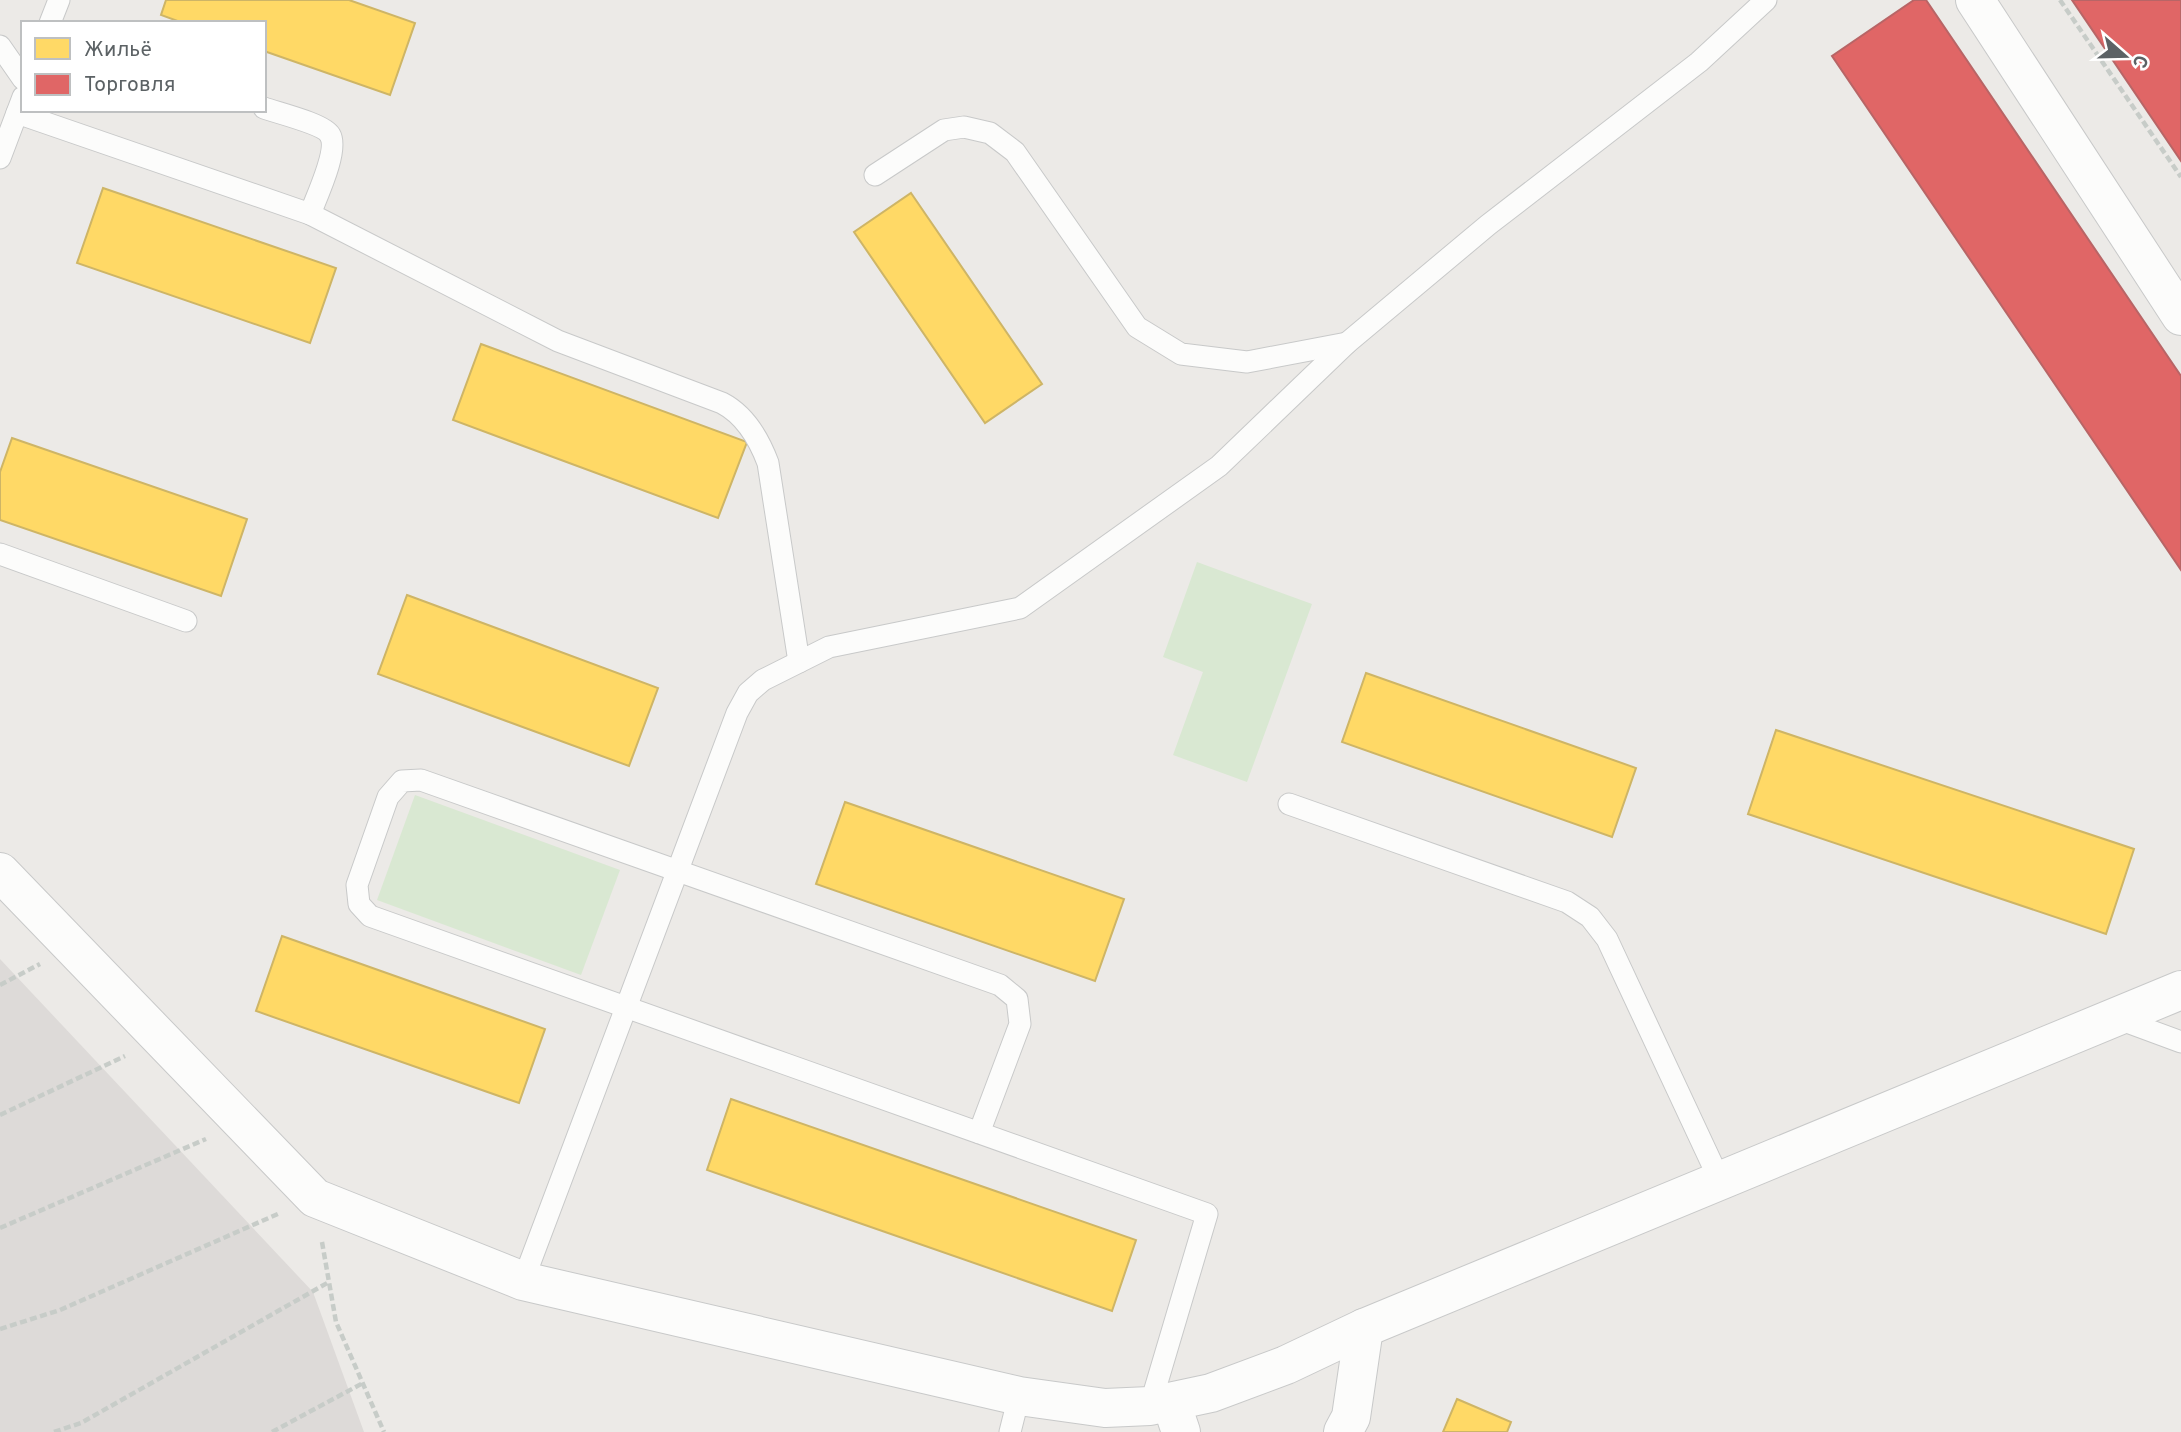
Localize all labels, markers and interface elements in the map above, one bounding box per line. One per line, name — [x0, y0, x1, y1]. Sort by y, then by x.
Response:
legend — [21, 21, 266, 112]
north arrow — [2090, 21, 2160, 91]
text: Жильё — [84, 37, 152, 64]
text: С — [2126, 51, 2152, 71]
text: Торговля — [84, 72, 175, 99]

